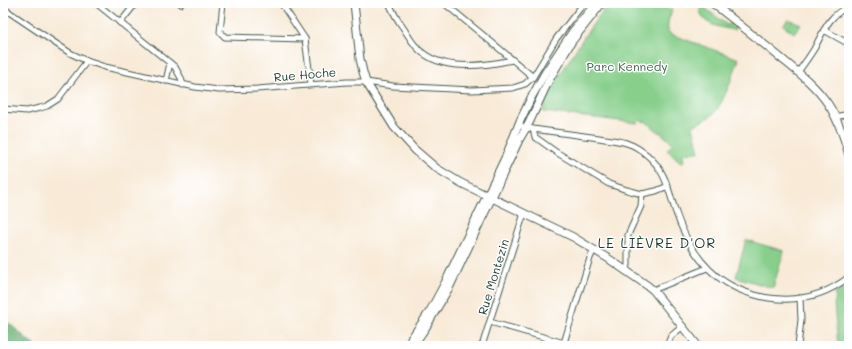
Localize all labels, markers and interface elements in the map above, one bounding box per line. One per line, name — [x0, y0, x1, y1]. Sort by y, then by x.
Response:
park label: Parc Kennedy — [586, 58, 668, 74]
street label: Rue Hoche — [273, 63, 337, 85]
district label: LE LIÈVRE D'OR — [598, 233, 716, 252]
street label: Rue Montezin — [474, 237, 512, 317]

